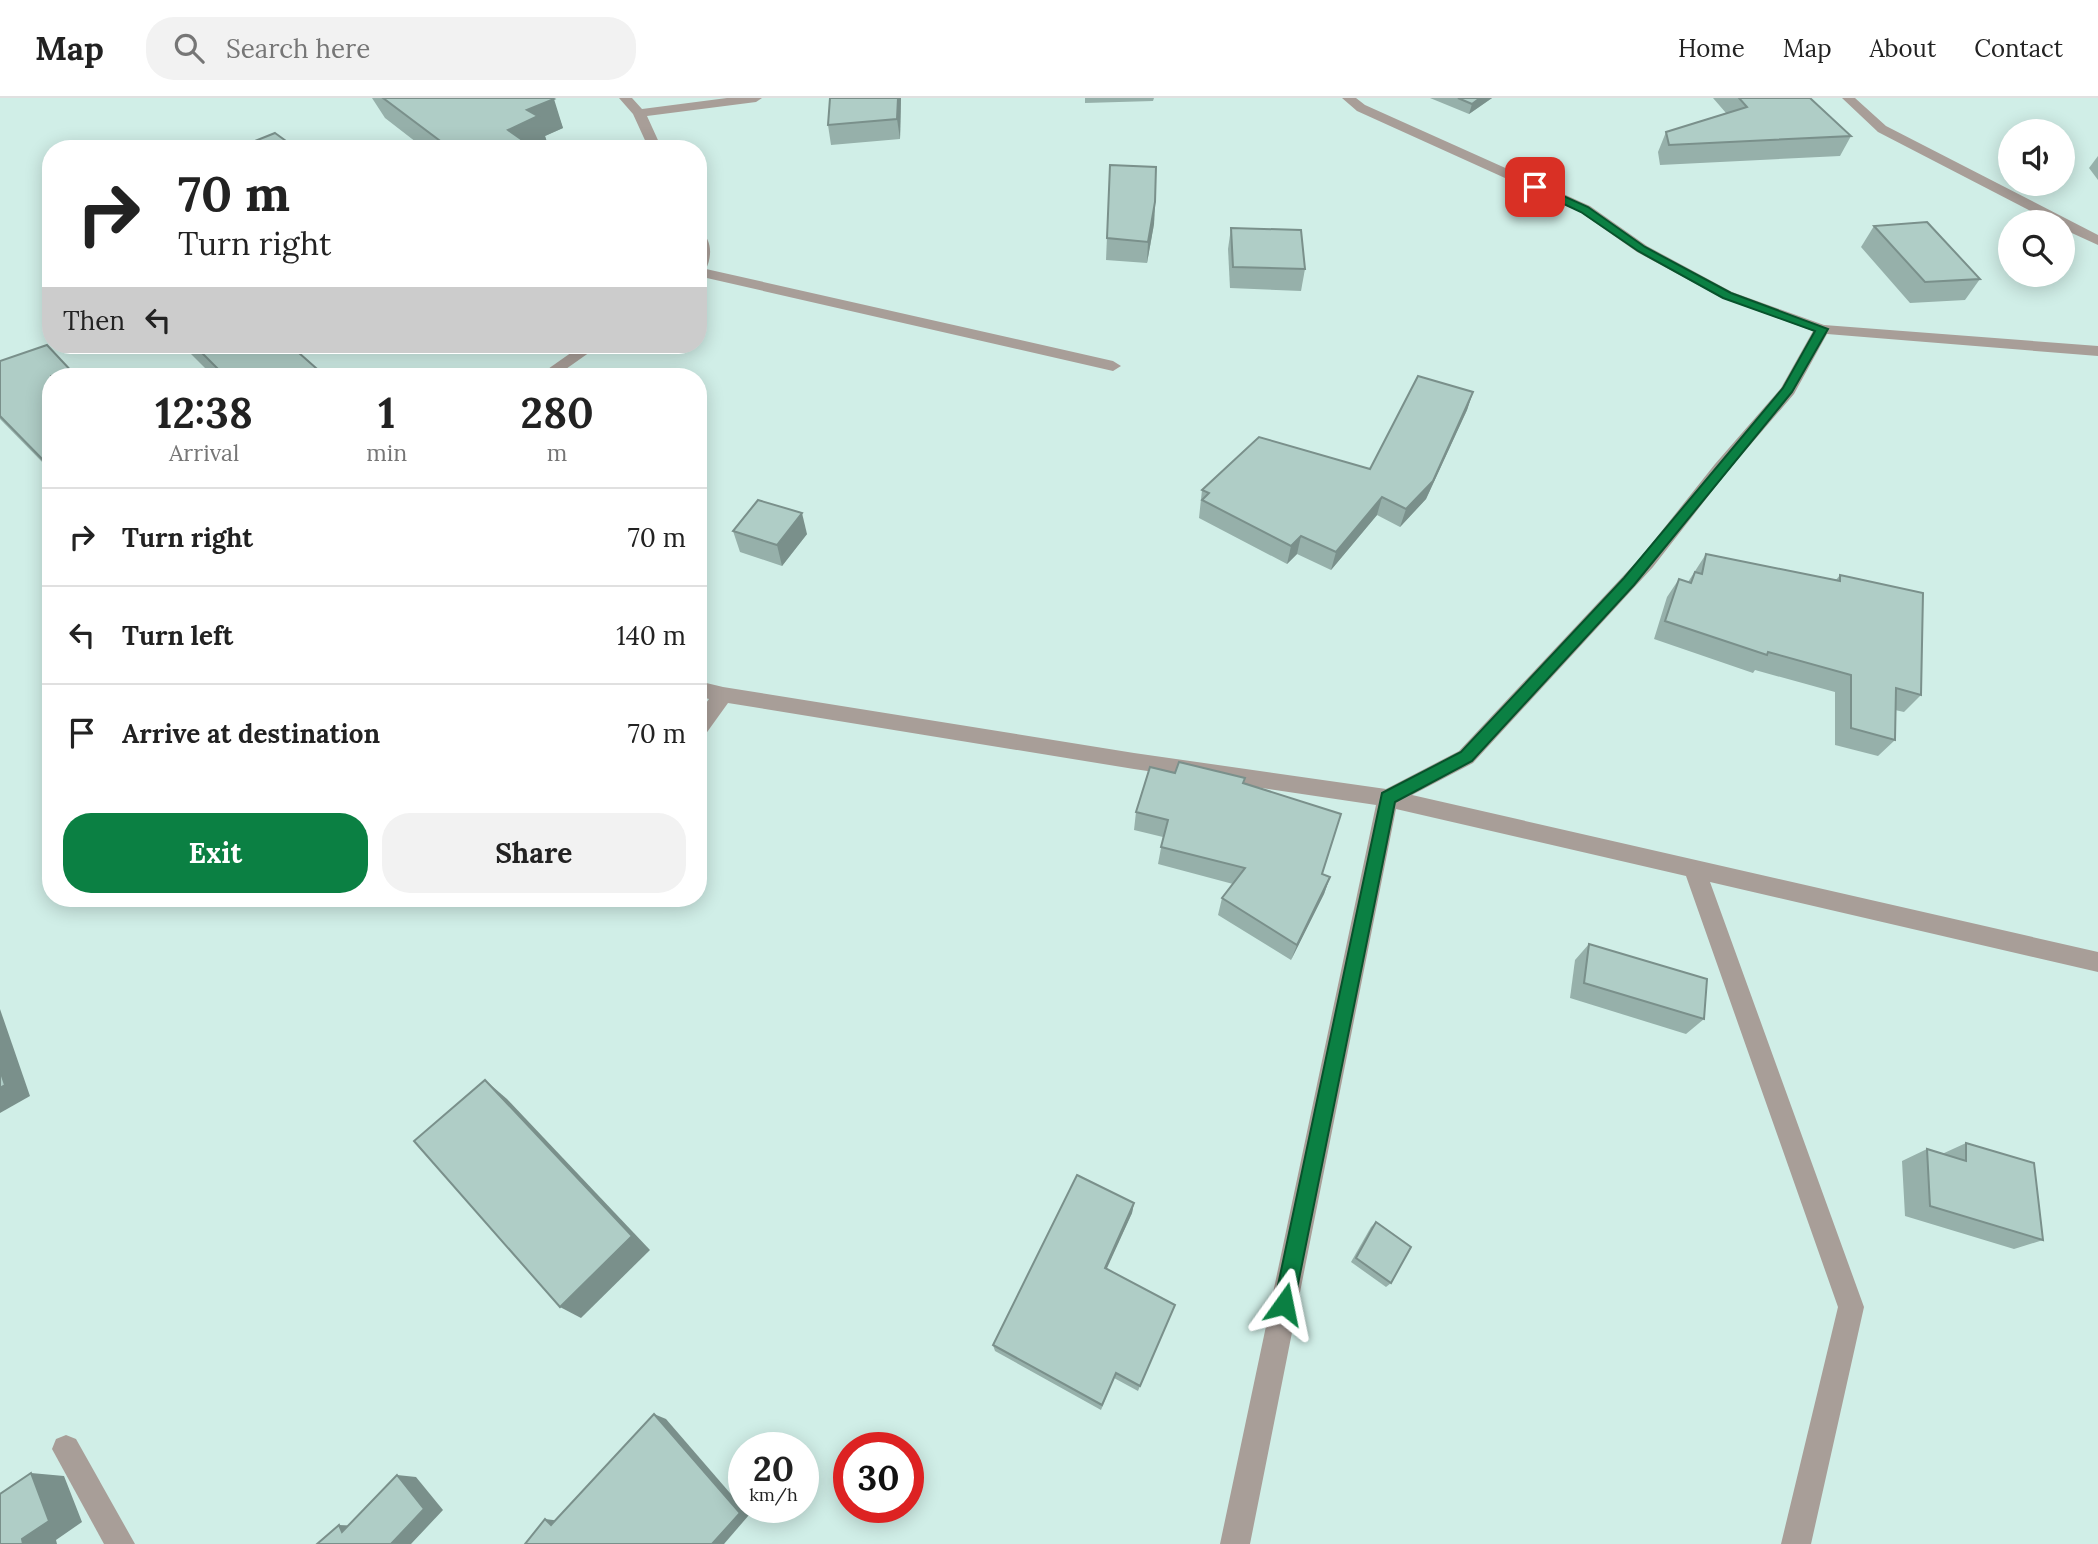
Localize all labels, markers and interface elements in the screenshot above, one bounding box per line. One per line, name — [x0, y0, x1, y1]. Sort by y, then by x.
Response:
search box — [146, 17, 636, 80]
text: Map — [35, 27, 104, 69]
icon: search — [170, 29, 208, 67]
text: Search here — [226, 32, 370, 65]
text: Home — [1678, 33, 1745, 64]
text: Map — [1783, 33, 1832, 64]
text: About — [1870, 33, 1936, 64]
text: Contact — [1974, 33, 2063, 64]
map controls — [1998, 119, 2075, 287]
button: sound — [1998, 119, 2075, 196]
pin — [1505, 157, 1565, 217]
text: 70 m — [178, 162, 290, 224]
icon: right — [63, 168, 154, 259]
icon: arrive — [1516, 168, 1554, 206]
button: search — [1998, 210, 2075, 287]
text: Turn right — [178, 223, 331, 264]
icon: left — [139, 301, 177, 339]
text: Then — [63, 304, 125, 337]
text: 12:38 — [155, 386, 253, 440]
text: 1 — [378, 386, 395, 440]
text: 280 — [521, 386, 594, 440]
text: Arrival — [169, 438, 239, 467]
text: min — [366, 438, 407, 467]
text: m — [547, 438, 567, 467]
icon: right — [63, 518, 101, 556]
text: Turn right — [122, 521, 253, 554]
text: 70 m — [628, 521, 686, 554]
icon: left — [63, 616, 101, 654]
text: Turn left — [122, 619, 233, 652]
text: 140 m — [616, 619, 686, 652]
icon: arrive — [63, 714, 101, 752]
text: Arrive at destination — [122, 717, 380, 750]
text: 70 m — [628, 717, 686, 750]
button: Exit — [63, 813, 368, 893]
button: Share — [382, 813, 686, 893]
position arrow — [1247, 1267, 1321, 1341]
speed limit sign: 30 — [833, 1432, 924, 1523]
text: 20 — [753, 1446, 794, 1491]
text: km/h — [749, 1483, 798, 1506]

